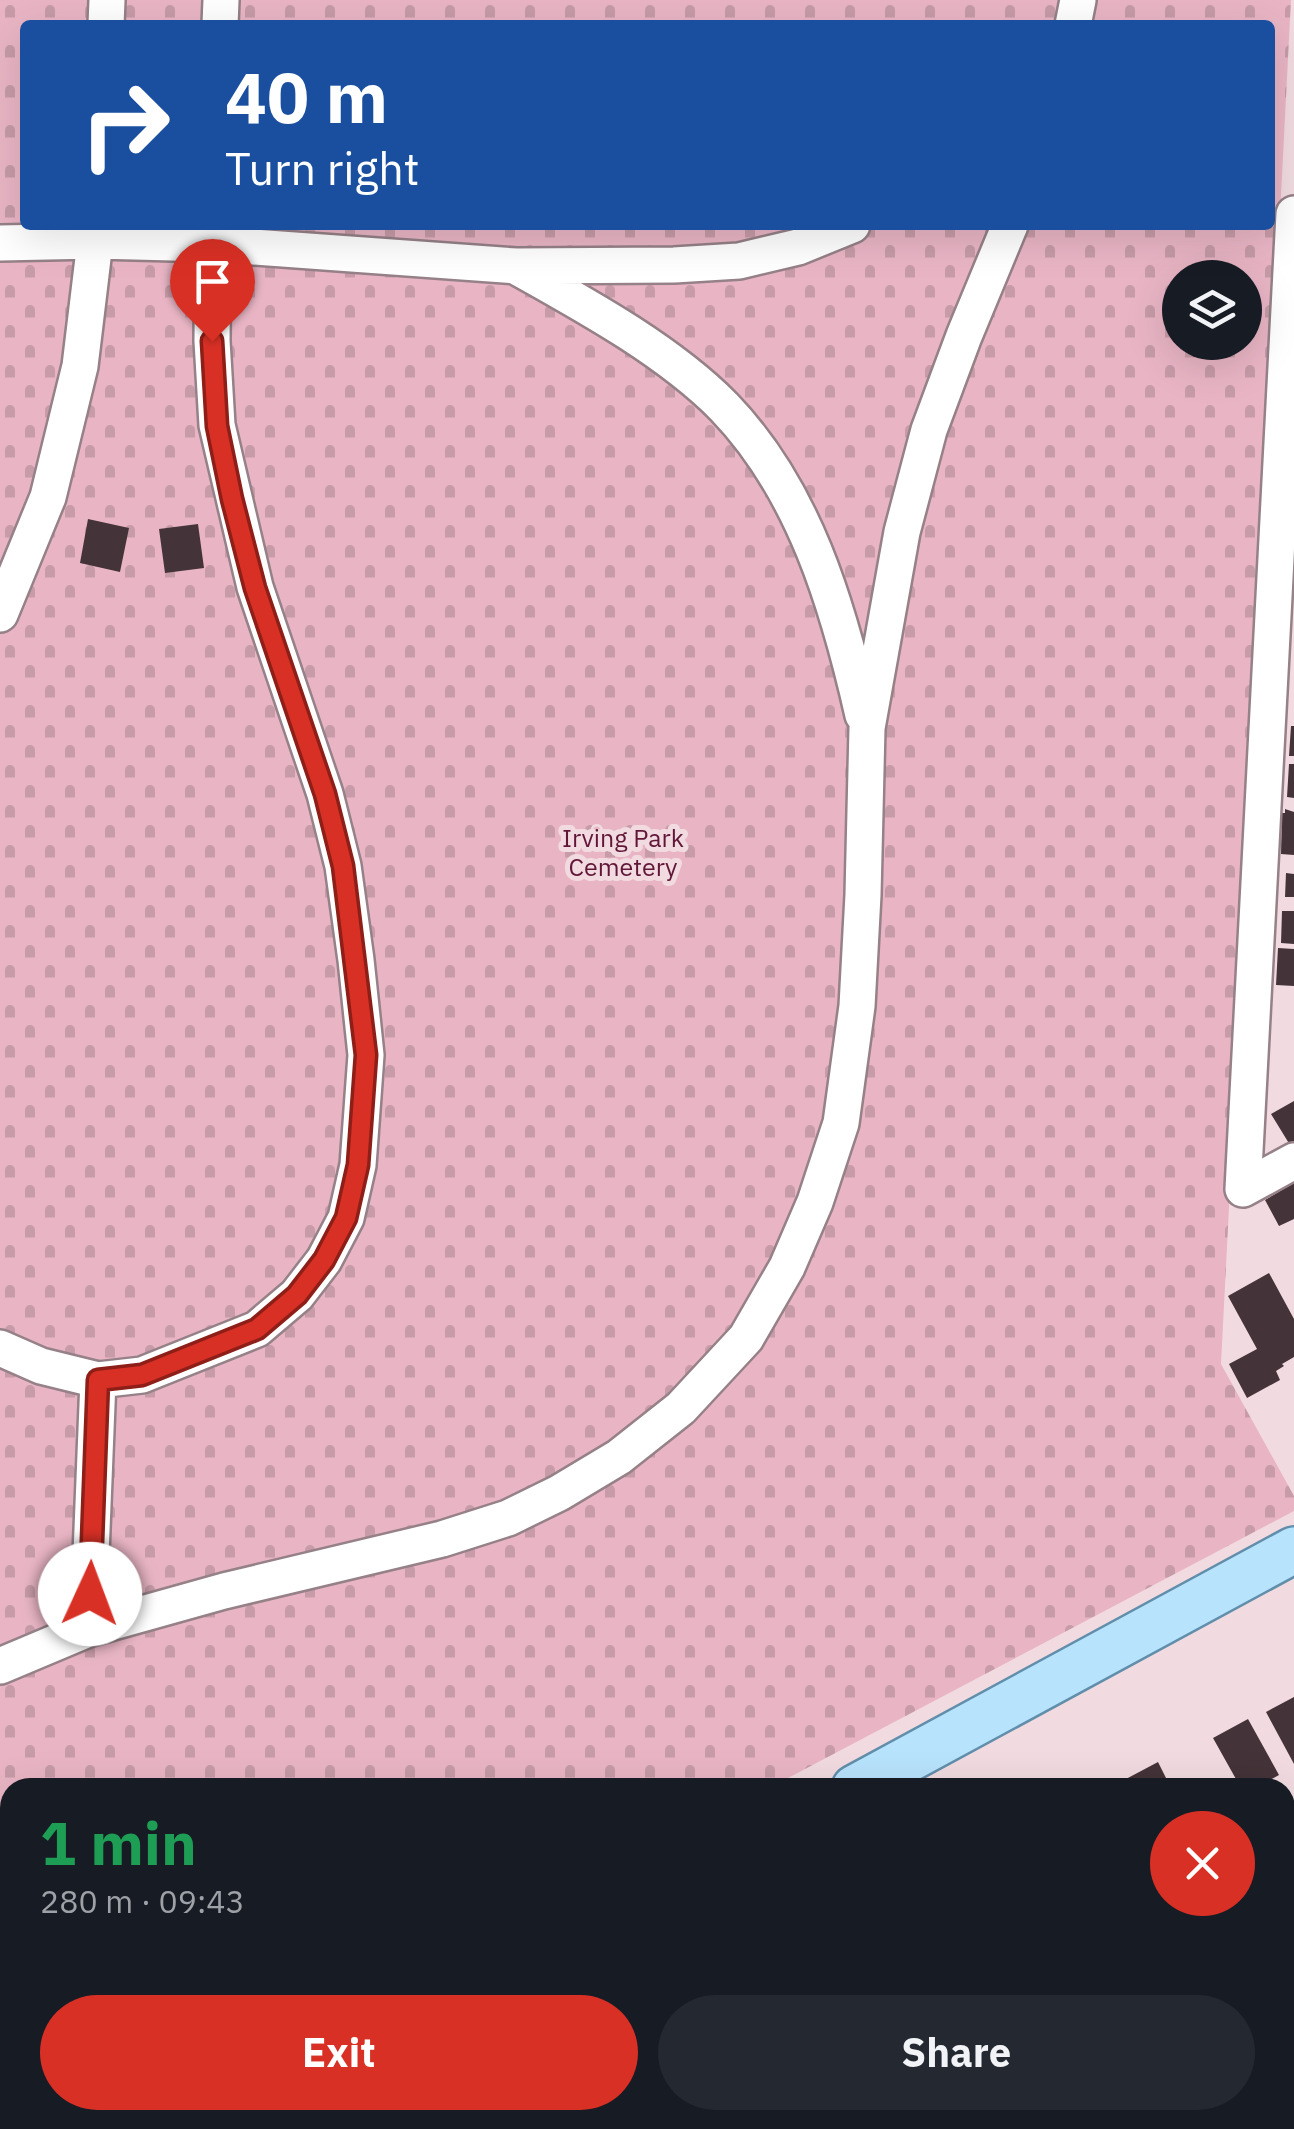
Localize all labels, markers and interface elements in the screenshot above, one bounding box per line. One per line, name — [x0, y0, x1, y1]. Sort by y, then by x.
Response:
text: 40 m — [225, 51, 388, 142]
icon: right — [60, 60, 190, 190]
text: Turn right — [225, 139, 420, 197]
pin — [170, 239, 255, 342]
icon: arrive — [185, 254, 240, 309]
map controls — [1162, 260, 1262, 360]
button: layers — [1162, 260, 1262, 360]
park label: Irving Park Cemetery — [562, 821, 684, 883]
position arrow — [38, 1542, 142, 1646]
text: 1 min — [40, 1803, 197, 1882]
button: close — [1150, 1811, 1255, 1916]
text: 280 m · 09:43 — [40, 1880, 245, 1922]
button: Exit — [40, 1995, 638, 2110]
button: Share — [658, 1995, 1255, 2110]

